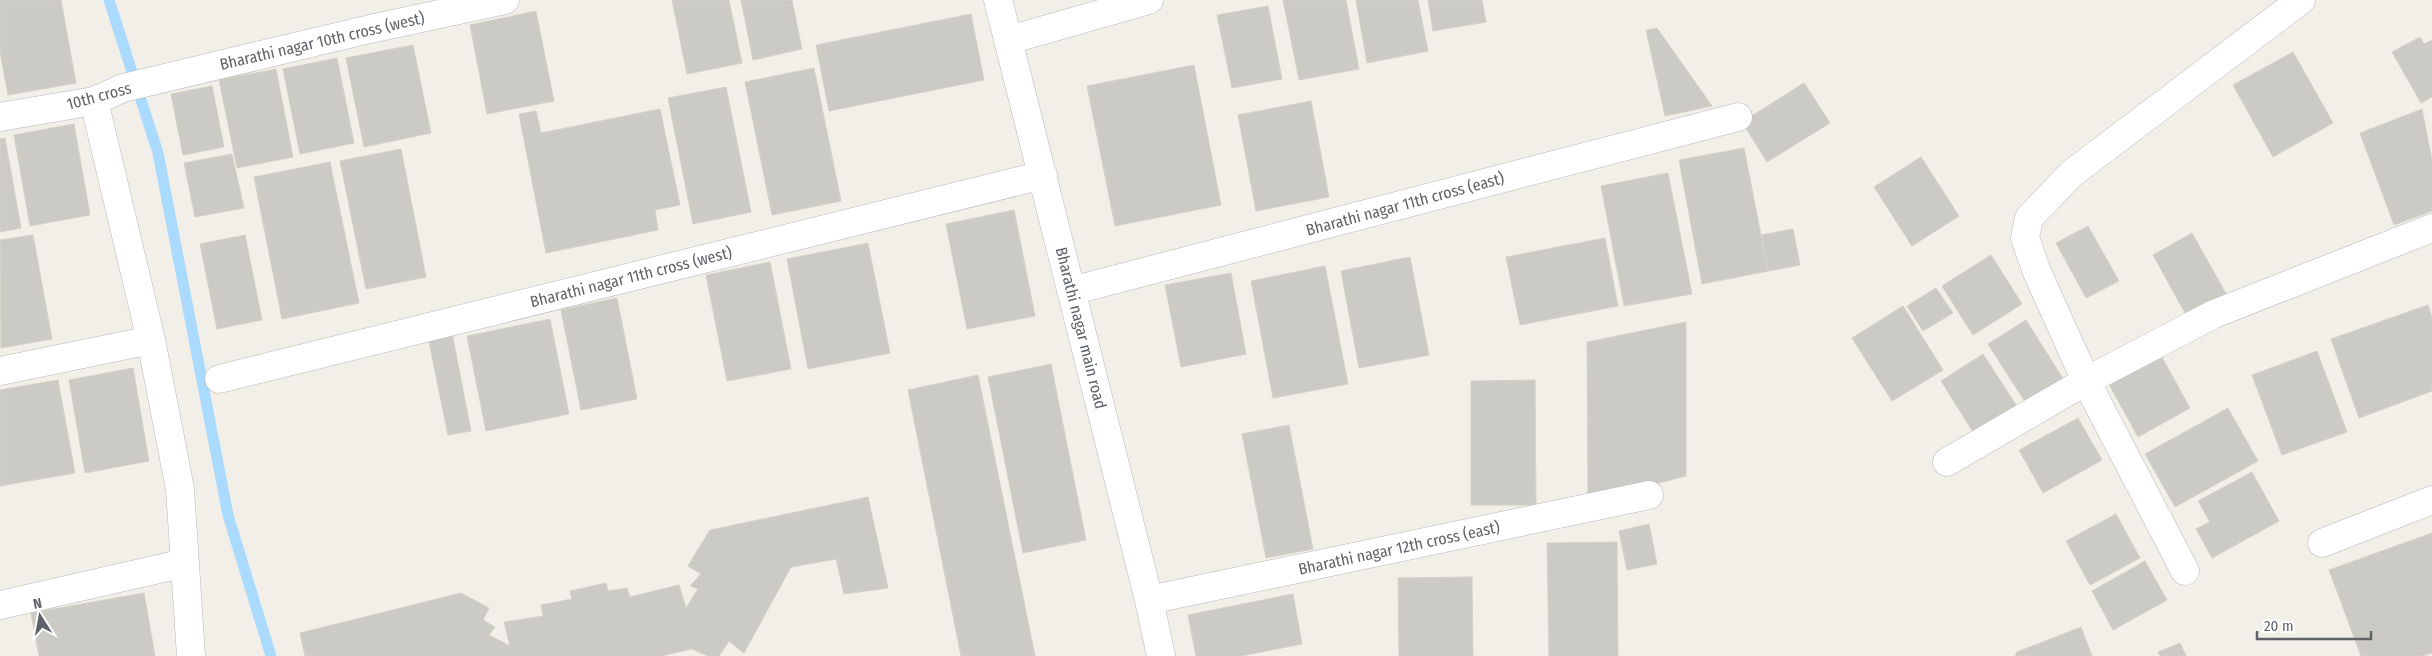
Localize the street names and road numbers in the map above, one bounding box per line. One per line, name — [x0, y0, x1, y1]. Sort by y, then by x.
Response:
street label: Bharathi nagar 10th cross (west) — [218, 8, 426, 74]
street label: 10th cross — [65, 78, 133, 114]
street label: Bharathi nagar 11th cross (east) — [1304, 168, 1506, 240]
street label: Bharathi nagar 11th cross (west) — [528, 243, 734, 311]
street label: Bharathi nagar main road — [1052, 245, 1110, 411]
street label: Bharathi nagar 12th cross (east) — [1297, 517, 1502, 579]

